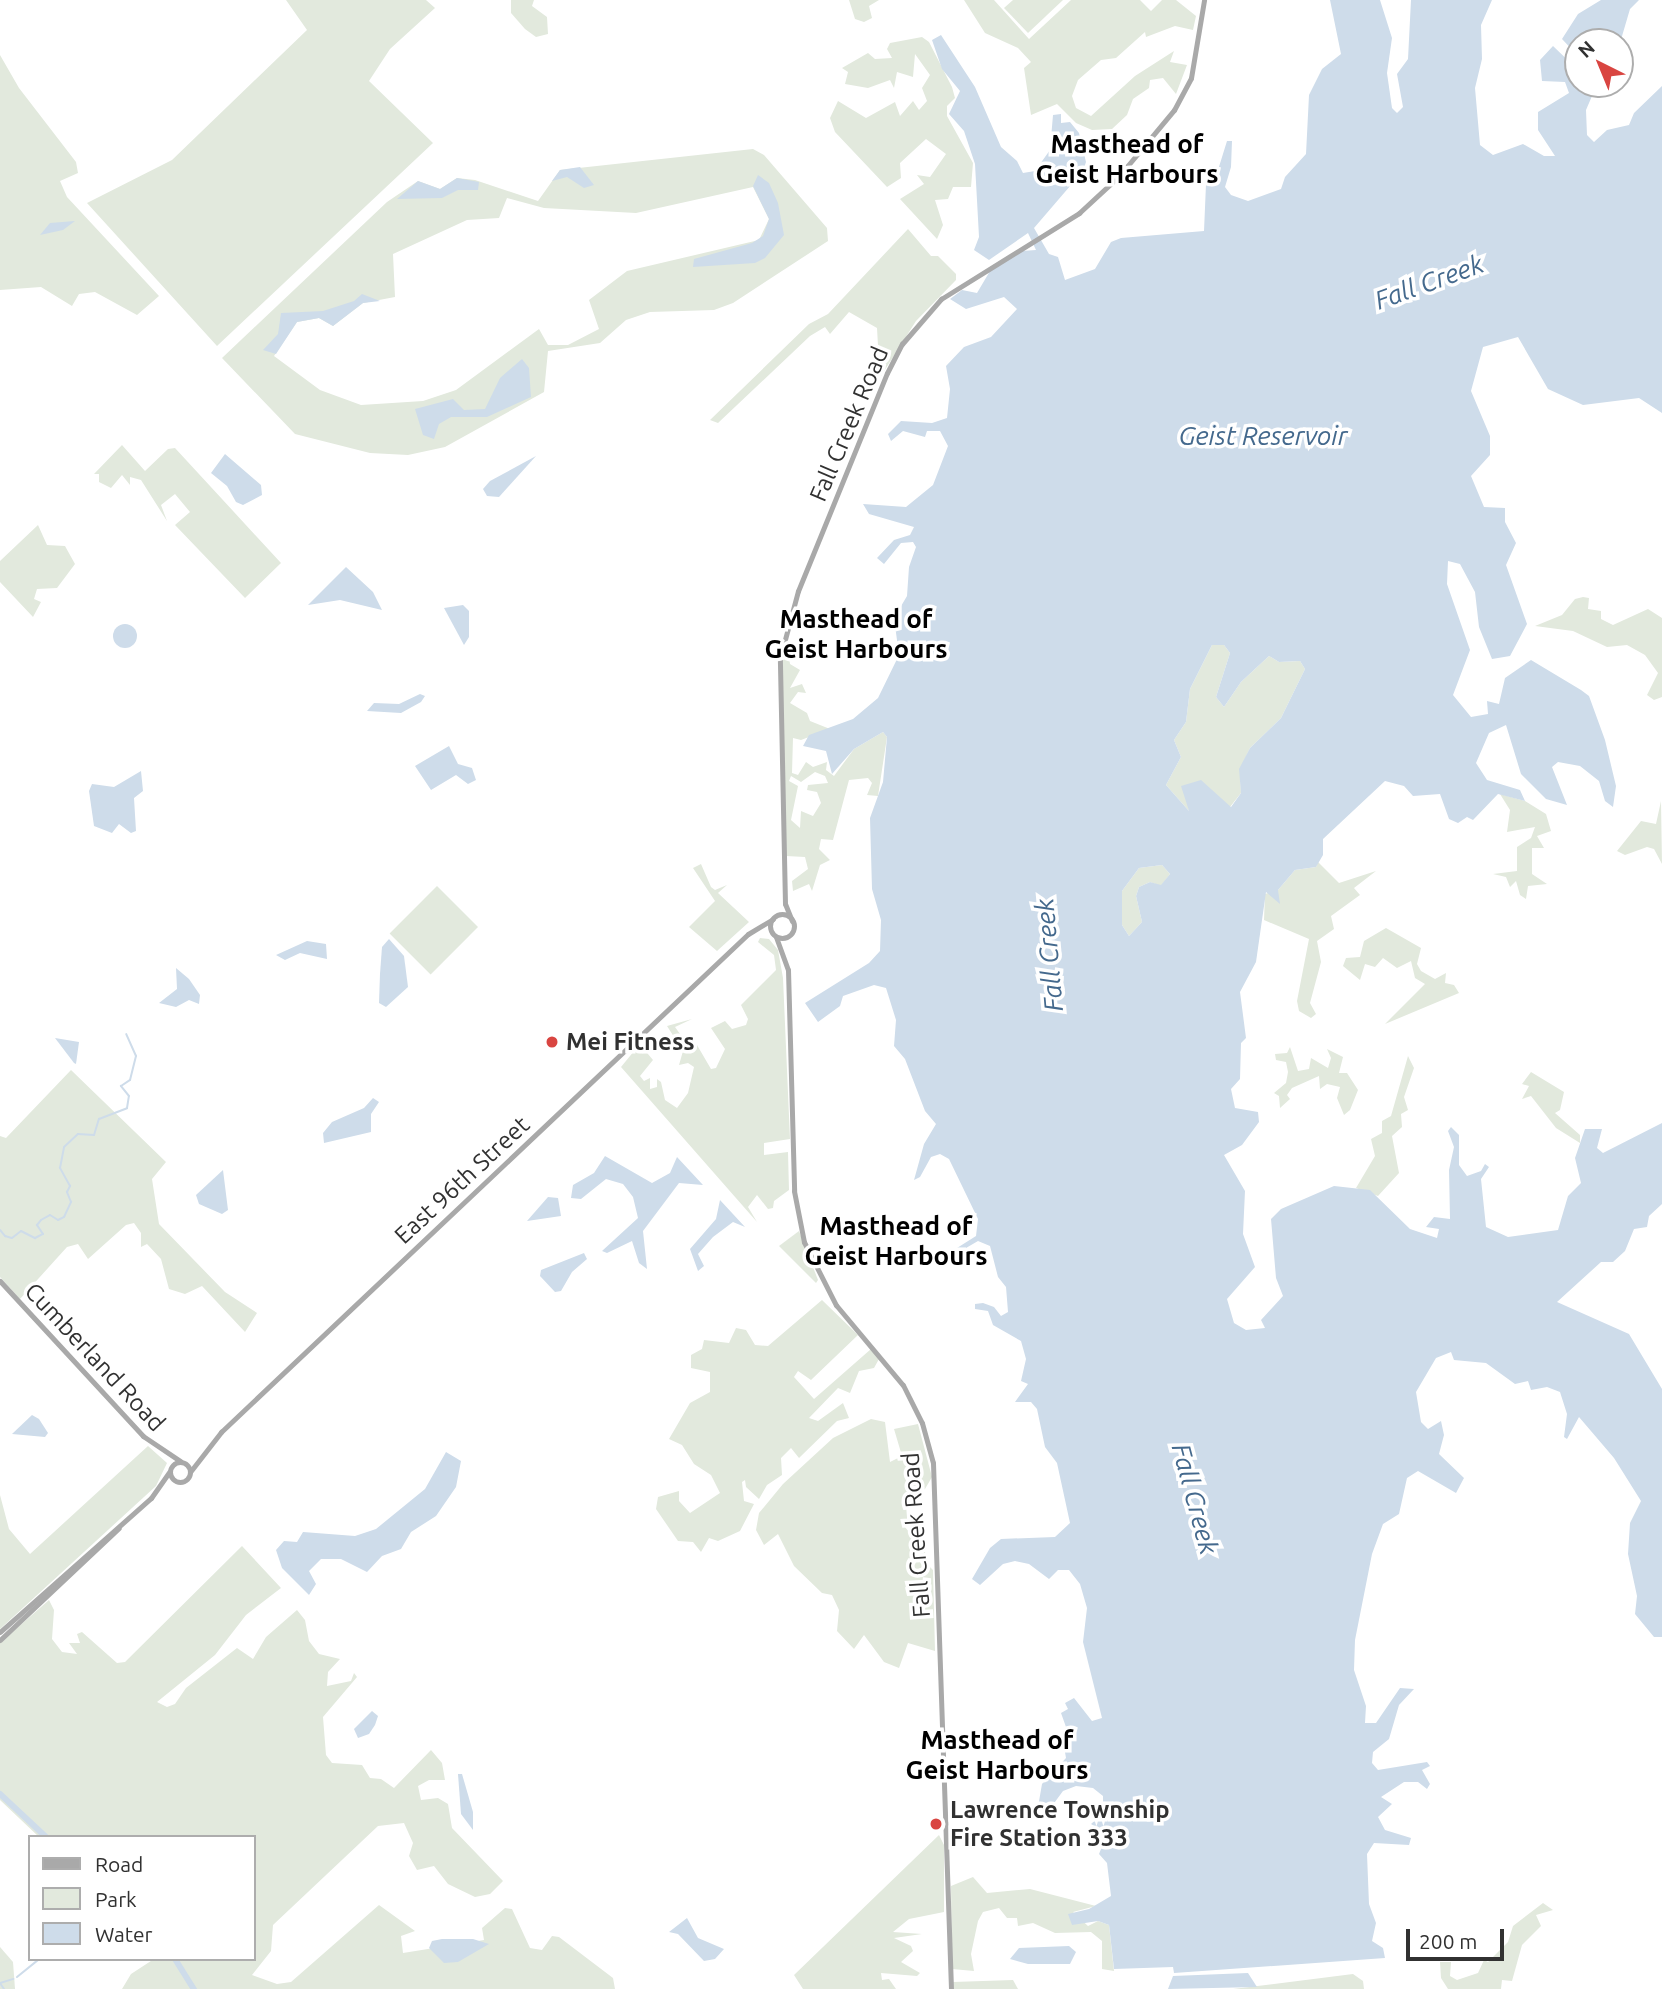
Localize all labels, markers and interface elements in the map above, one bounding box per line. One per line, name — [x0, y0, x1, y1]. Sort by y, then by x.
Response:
north arrow — [1564, 28, 1634, 98]
text: N — [1573, 36, 1599, 62]
district label: Masthead of Geist Harbours — [1036, 128, 1218, 190]
water label: Fall Creek — [1370, 248, 1488, 316]
street label: Fall Creek Road — [803, 342, 895, 506]
water label: Geist Reservoir — [1178, 420, 1348, 452]
district label: Masthead of Geist Harbours — [765, 603, 947, 664]
water label: Fall Creek — [1029, 897, 1069, 1013]
place label: Mei Fitness — [566, 1028, 695, 1056]
marker: Mei Fitness — [544, 1034, 560, 1050]
street label: East 96th Street — [389, 1110, 535, 1250]
district label: Masthead of Geist Harbours — [805, 1210, 987, 1272]
street label: Cumberland Road — [19, 1277, 171, 1437]
water label: Fall Creek — [1165, 1440, 1225, 1558]
street label: Fall Creek Road — [896, 1452, 936, 1618]
district label: Masthead of Geist Harbours — [906, 1724, 1088, 1786]
place label: Lawrence Township Fire Station 333 — [950, 1796, 1170, 1852]
marker: Lawrence Township Fire Station 333 — [928, 1816, 944, 1832]
legend — [28, 1835, 256, 1961]
text: Road — [95, 1852, 143, 1876]
text: Park — [95, 1887, 137, 1911]
scale bar — [1410, 1916, 1508, 1960]
text: Water — [95, 1922, 153, 1946]
text: 200 m — [1419, 1929, 1477, 1953]

